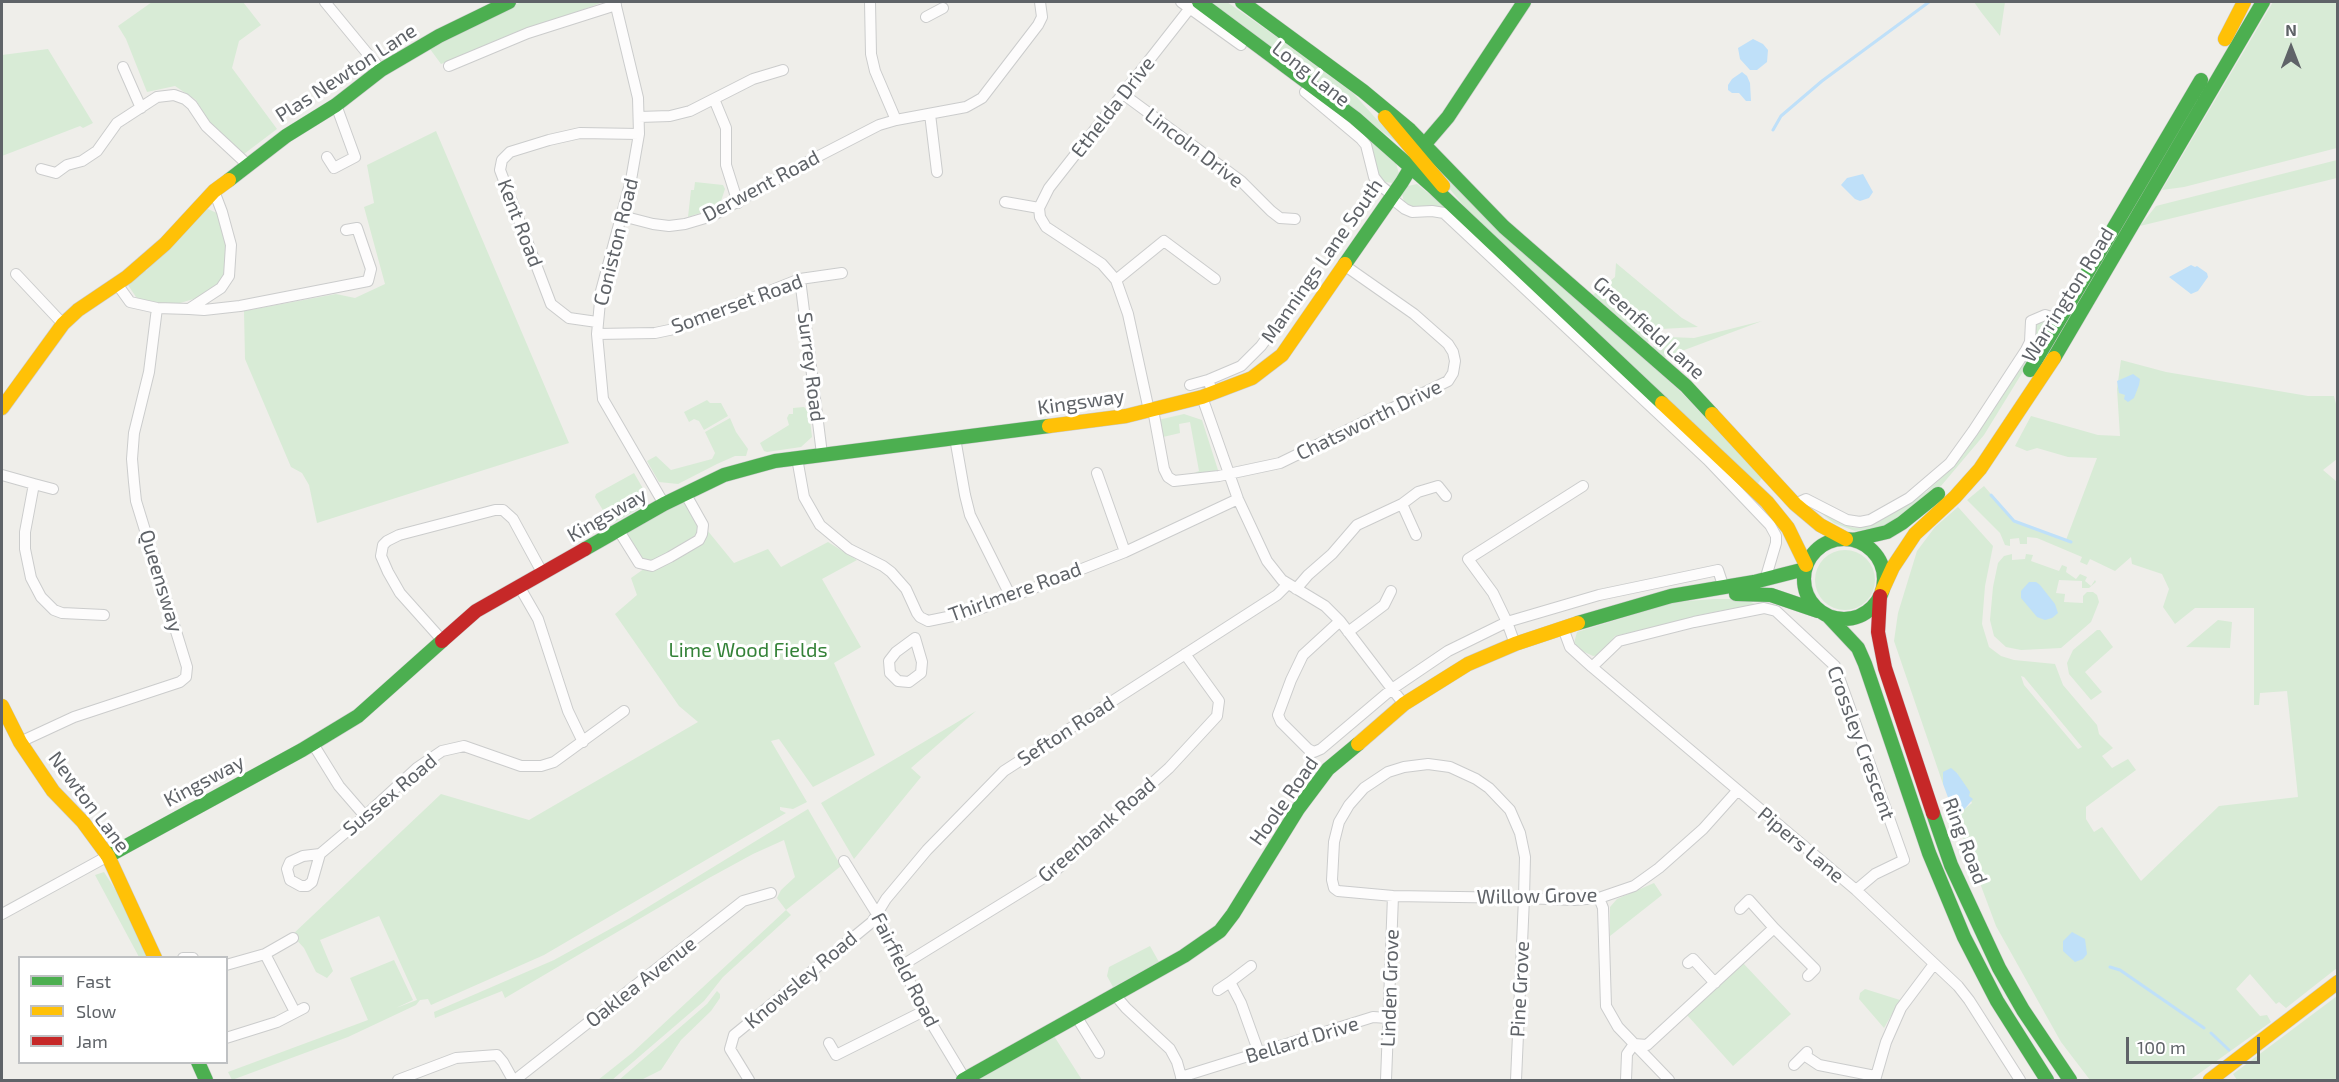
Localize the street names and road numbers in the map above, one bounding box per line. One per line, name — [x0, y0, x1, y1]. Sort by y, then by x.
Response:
street label: Plas Newton Lane — [271, 18, 421, 128]
street label: Long Lane — [1267, 36, 1355, 112]
street label: Ethelda Drive — [1066, 52, 1160, 162]
street label: Lincoln Drive — [1140, 103, 1248, 193]
street label: Derwent Road — [698, 145, 824, 227]
street label: Mannings Lane South — [1256, 174, 1388, 348]
street label: Kent Road — [492, 176, 548, 270]
street label: Coniston Road — [589, 176, 643, 308]
street label: Warrington Road — [2017, 223, 2119, 367]
street label: Somerset Road — [668, 269, 806, 339]
street label: Greenfield Lane — [1588, 272, 1710, 384]
street label: Surrey Road — [792, 311, 830, 423]
street label: Chatsworth Drive — [1292, 374, 1446, 466]
street label: Kingsway — [1036, 384, 1126, 420]
street label: Kingsway — [563, 483, 651, 547]
street label: Queensway — [134, 527, 188, 635]
street label: Thirlmere Road — [945, 557, 1085, 627]
street label: Crossley Crescent — [1822, 663, 1900, 823]
street label: Sefton Road — [1013, 691, 1119, 771]
street label: Newton Lane — [43, 747, 135, 857]
street label: Sussex Road — [338, 749, 442, 841]
street label: Kingsway — [160, 750, 248, 812]
street label: Hoole Road — [1245, 752, 1323, 850]
street label: Greenbank Road — [1033, 772, 1161, 888]
street label: Ring Road — [1938, 794, 1992, 888]
street label: Pipers Lane — [1753, 802, 1849, 888]
street label: Willow Grove — [1476, 883, 1598, 909]
street label: Fairfield Road — [866, 909, 944, 1031]
street label: Knowsley Road — [740, 926, 862, 1034]
street label: Linden Grove — [1376, 929, 1404, 1047]
street label: Oaklea Avenue — [581, 931, 701, 1033]
street label: Pine Grove — [1505, 940, 1535, 1038]
street label: Bellard Drive — [1242, 1011, 1362, 1069]

